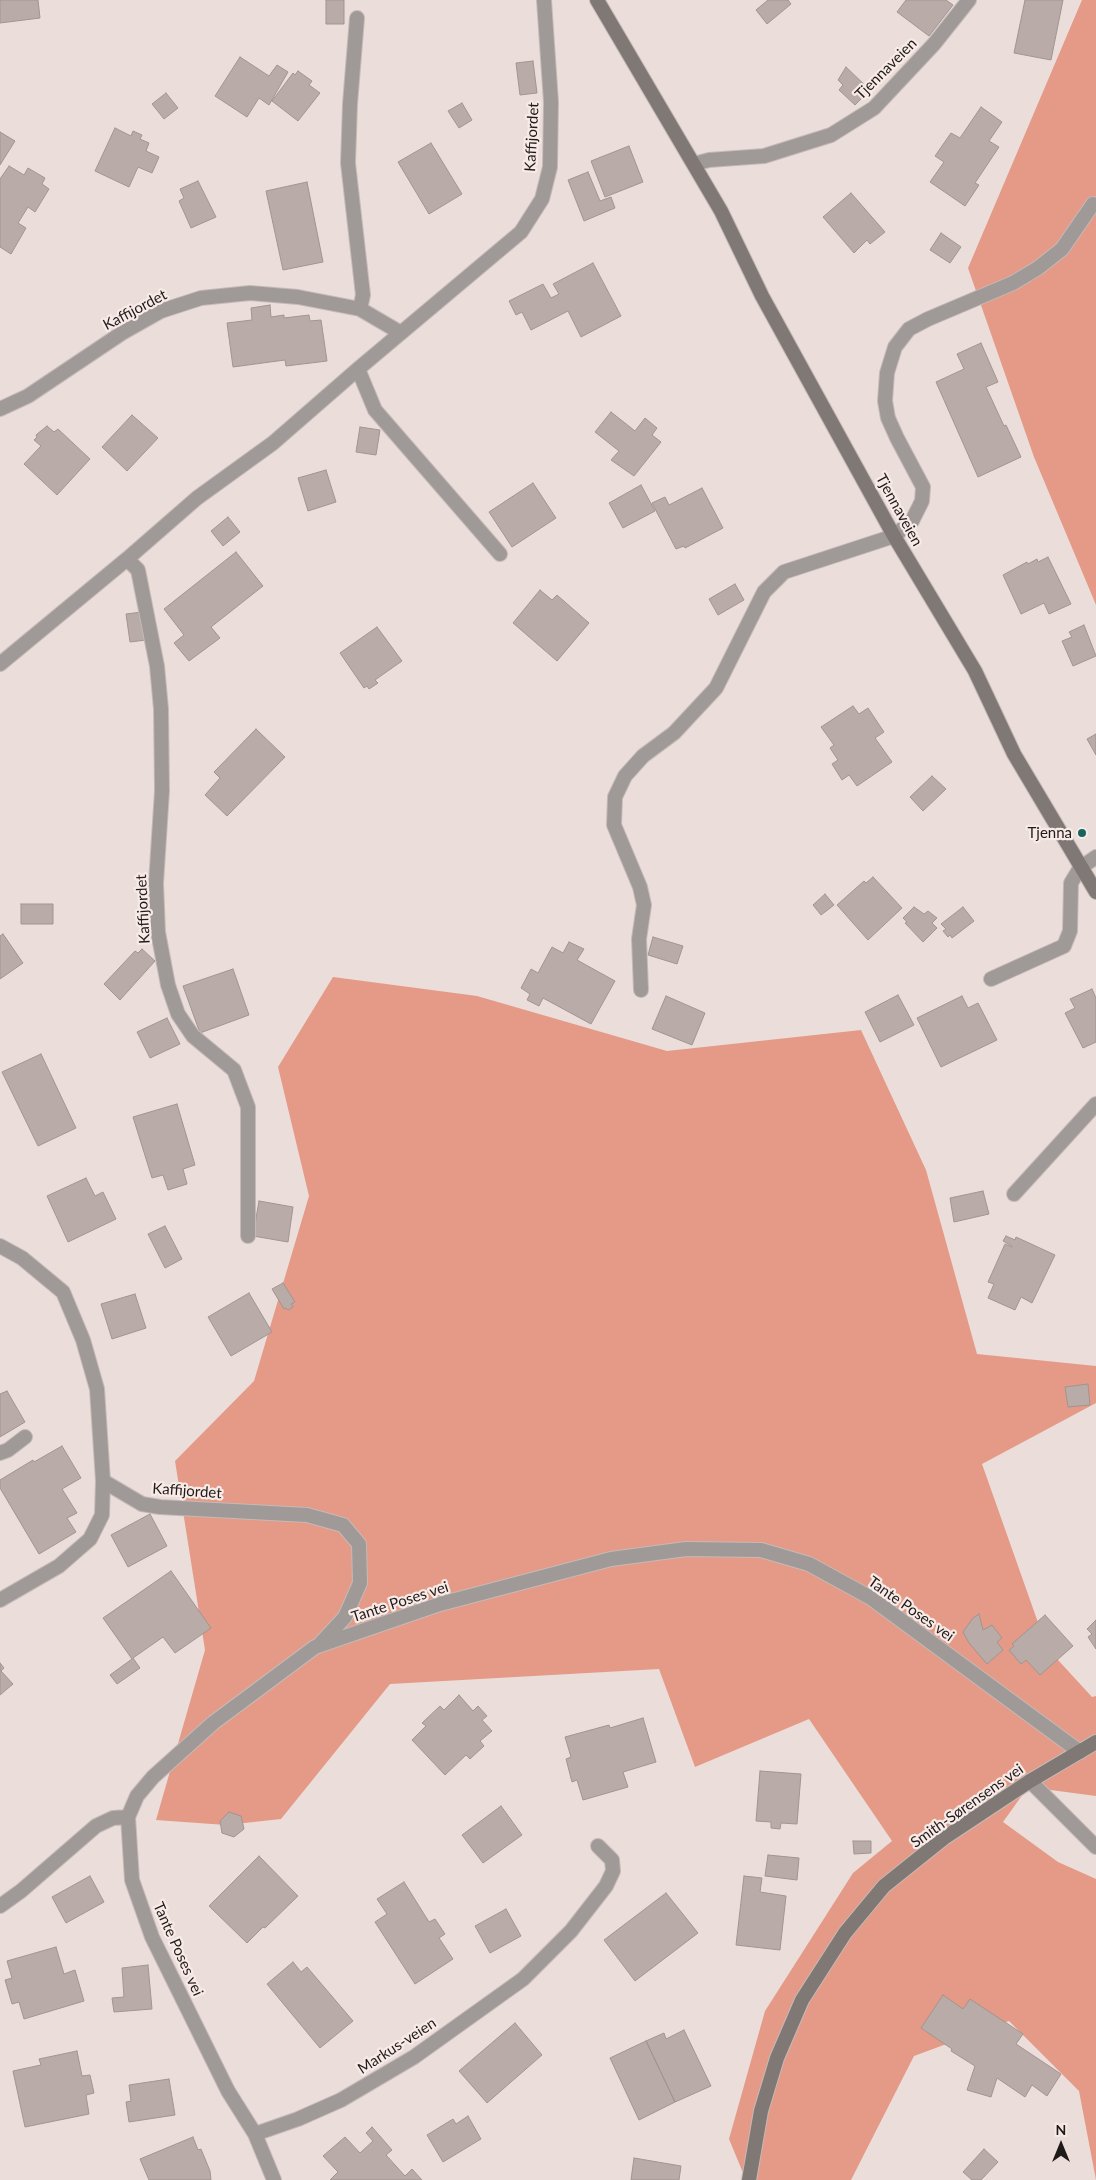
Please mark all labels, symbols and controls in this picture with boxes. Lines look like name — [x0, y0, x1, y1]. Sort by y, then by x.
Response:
street label: Tjennaveien — [851, 34, 921, 104]
street label: Kaffijordet — [521, 102, 543, 172]
street label: Kaffijordet — [100, 286, 170, 334]
street label: Tjennaveien — [872, 471, 926, 549]
place label: Tjenna — [1027, 824, 1072, 842]
marker: Tjenna — [1076, 827, 1088, 839]
street label: Kaffijordet — [132, 874, 154, 944]
street label: Kaffijordet — [152, 1480, 222, 1502]
street label: Tante Poses vei — [865, 1573, 957, 1645]
street label: Tante Poses vei — [349, 1578, 451, 1626]
street label: Smith-Sørensens vei — [907, 1760, 1027, 1852]
street label: Tante Poses vei — [149, 1899, 207, 1999]
street label: Markus-veien — [354, 2014, 440, 2078]
north arrow — [1036, 2120, 1086, 2170]
text: N — [1056, 2121, 1066, 2138]

